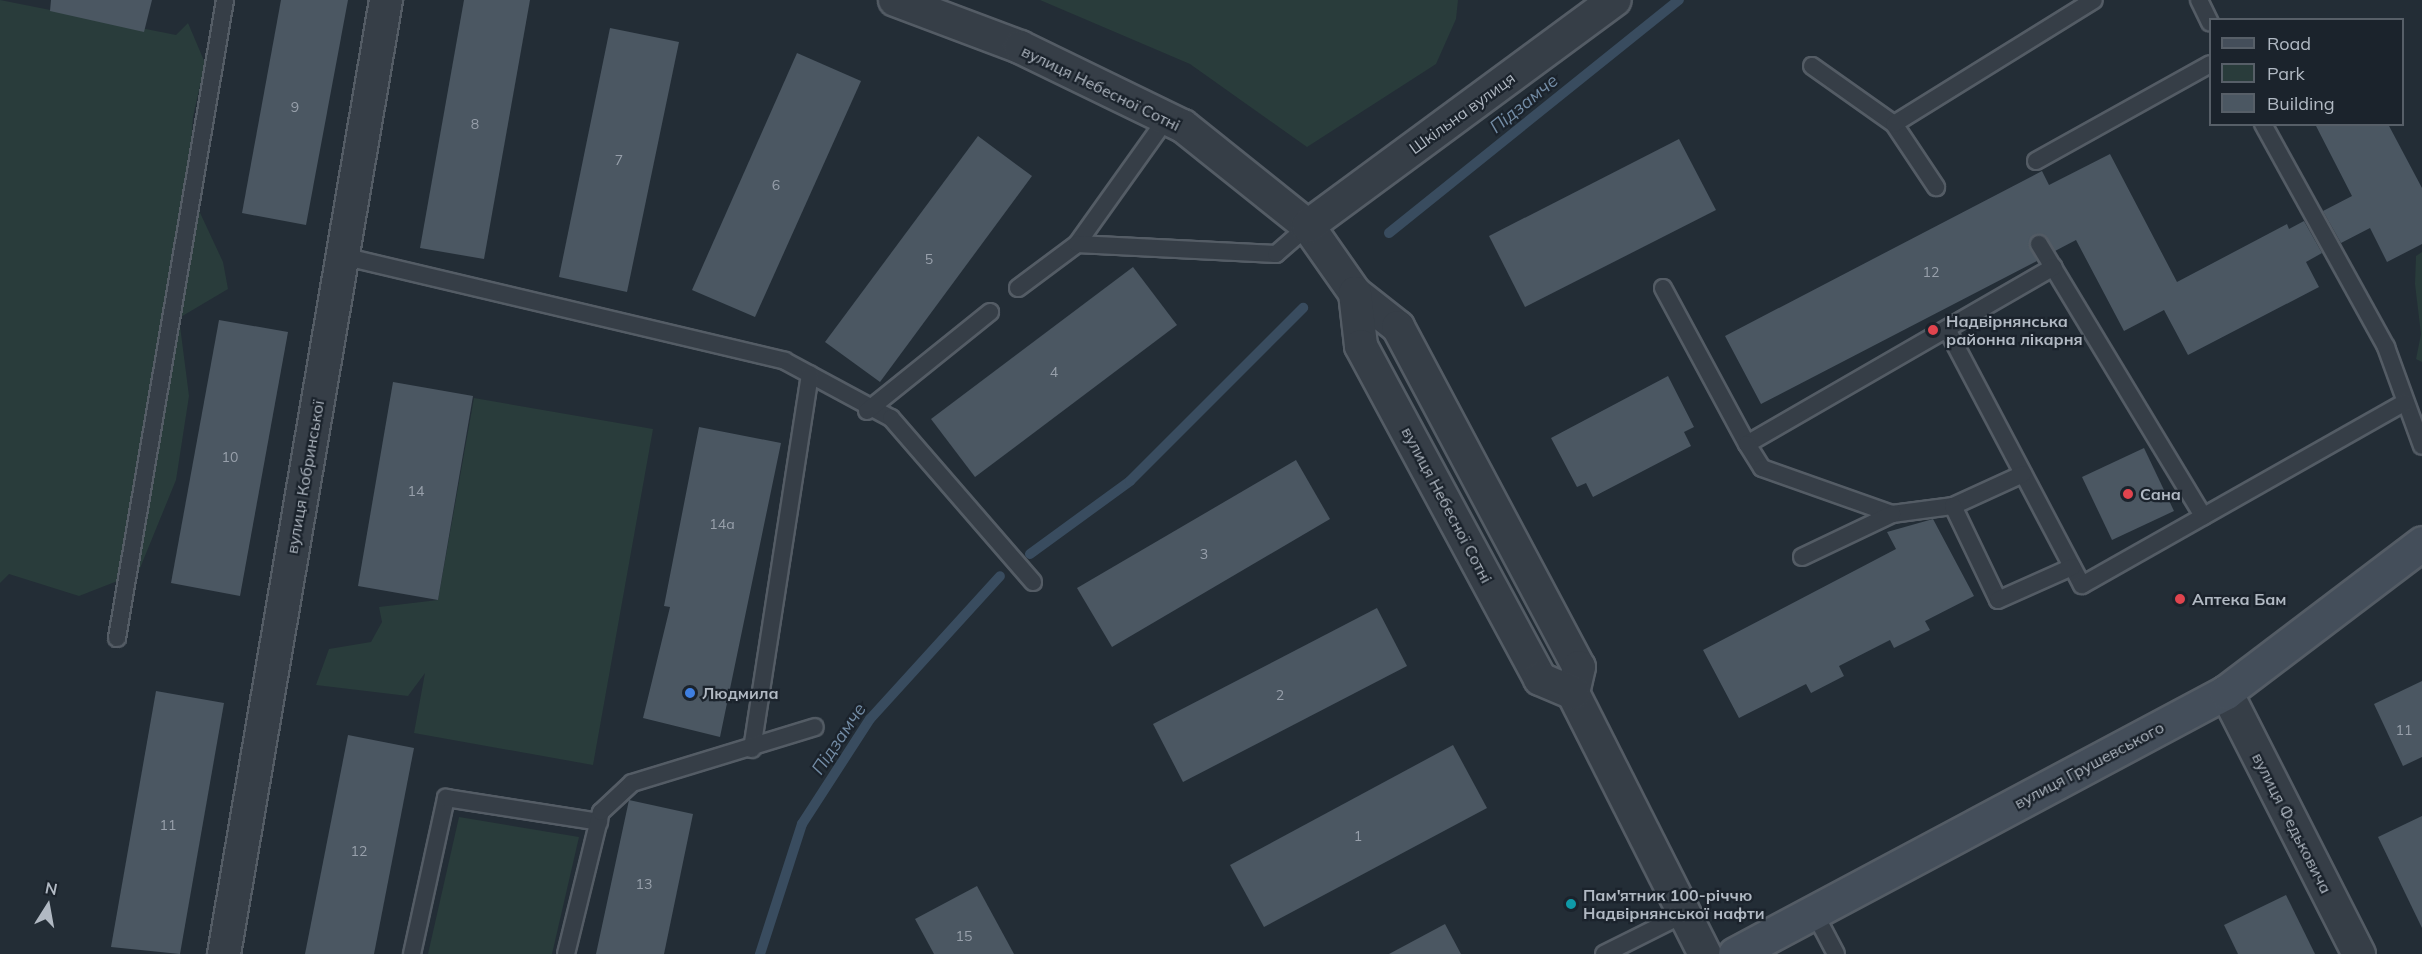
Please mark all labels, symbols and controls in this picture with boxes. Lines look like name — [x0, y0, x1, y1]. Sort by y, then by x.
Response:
legend — [2209, 18, 2404, 126]
text: Road — [2267, 32, 2311, 55]
street label: вулиця Небесної Сотні — [1019, 41, 1183, 135]
text: Park — [2267, 62, 2305, 85]
street label: Шкільна вулиця — [1405, 68, 1519, 158]
water label: Підзамче — [1486, 70, 1562, 138]
text: Building — [2267, 92, 2335, 115]
house number: 9 — [291, 99, 299, 115]
house number: 8 — [471, 116, 479, 132]
house number: 7 — [615, 152, 623, 168]
house number: 6 — [772, 177, 780, 193]
house number: 5 — [925, 251, 933, 267]
house number: 12 — [1923, 264, 1939, 280]
place label: Надвірнянська районна лікарня — [1946, 311, 2083, 349]
marker: Надвірнянська районна лікарня — [1924, 321, 1942, 339]
house number: 4 — [1050, 364, 1058, 380]
street label: вулиця Кобринської — [282, 399, 328, 555]
street label: вулиця Небесної Сотні — [1398, 424, 1496, 586]
house number: 10 — [222, 449, 238, 465]
house number: 14 — [408, 483, 424, 499]
place label: Сана — [2140, 484, 2181, 504]
marker: Сана — [2121, 487, 2135, 501]
house number: 14а — [709, 516, 735, 532]
house number: 3 — [1200, 546, 1208, 562]
place label: Аптека Бам — [2192, 589, 2286, 609]
marker: Аптека Бам — [2173, 592, 2187, 606]
place label: Людмила — [702, 683, 779, 703]
marker: Людмила — [683, 686, 697, 700]
house number: 2 — [1276, 687, 1284, 703]
water label: Підзамче — [807, 699, 871, 779]
street label: вулиця Грушевського — [2011, 717, 2167, 813]
house number: 11 — [2396, 722, 2412, 738]
street label: вулиця Федьковича — [2248, 750, 2336, 896]
house number: 11 — [160, 817, 176, 833]
house number: 1 — [1354, 828, 1362, 844]
house number: 12 — [351, 843, 367, 859]
north arrow — [18, 876, 78, 936]
house number: 13 — [636, 876, 652, 892]
text: N — [44, 877, 59, 899]
place label: Пам'ятник 100-річчю Надвірнянської нафти — [1583, 885, 1765, 923]
marker: Пам'ятник 100-річчю Надвірнянської нафти — [1564, 897, 1578, 911]
house number: 15 — [956, 928, 972, 944]

